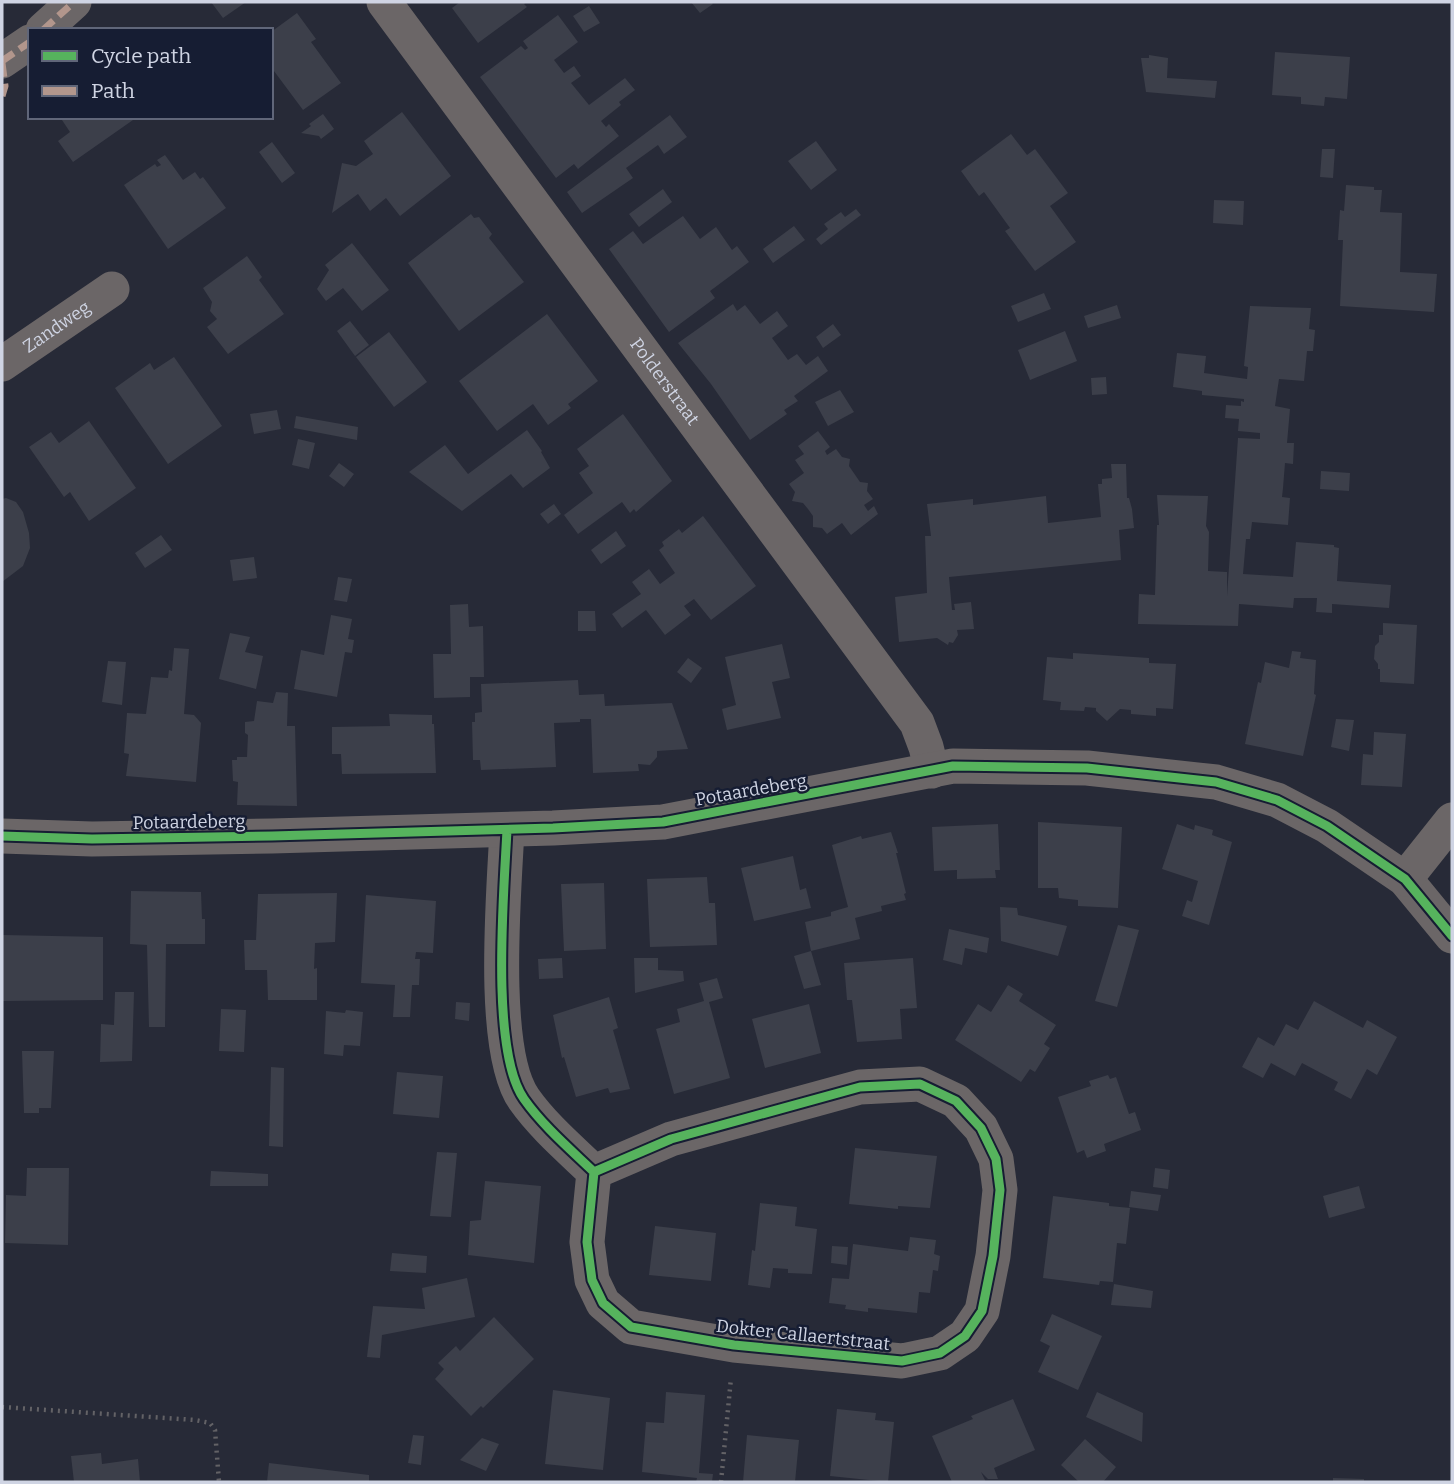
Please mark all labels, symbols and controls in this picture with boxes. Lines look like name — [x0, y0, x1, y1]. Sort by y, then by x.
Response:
legend — [28, 28, 273, 119]
text: Cycle path — [91, 43, 191, 69]
text: Path — [91, 78, 135, 104]
street label: Zandweg — [19, 296, 94, 358]
street label: Polderstraat — [625, 334, 704, 430]
street label: Potaardeberg — [694, 769, 808, 811]
street label: Potaardeberg — [132, 810, 246, 834]
street label: Dokter Callaertstraat — [715, 1315, 891, 1355]

